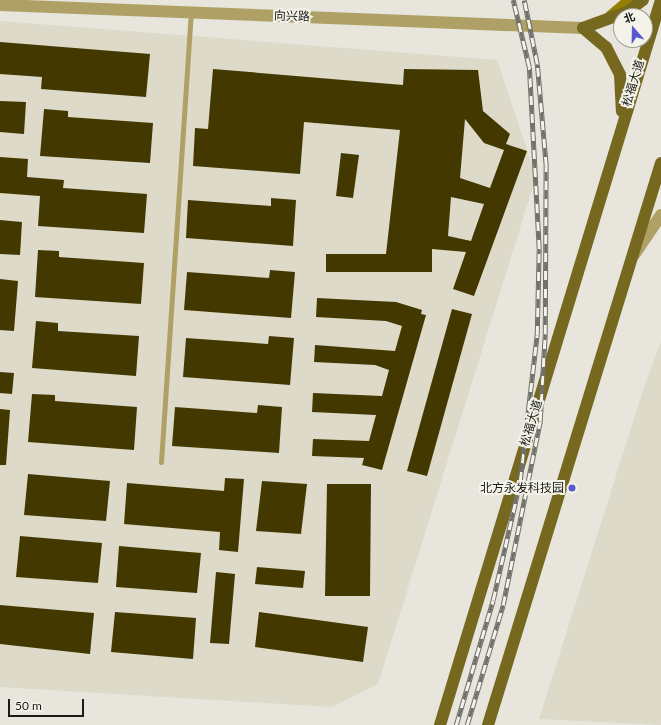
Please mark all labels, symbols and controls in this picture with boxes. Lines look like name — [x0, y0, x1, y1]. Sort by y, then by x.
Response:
street label: 向兴路 — [274, 8, 310, 24]
north arrow — [613, 8, 653, 48]
text: 北 — [622, 9, 636, 25]
street label: 松福大道 — [619, 58, 647, 108]
street label: 松福大道 — [517, 398, 545, 448]
place label: 北方永发科技园 — [480, 481, 564, 495]
marker: 北方永发科技园 — [567, 483, 577, 493]
scale bar — [10, 691, 86, 717]
text: 50 m — [15, 698, 42, 713]

